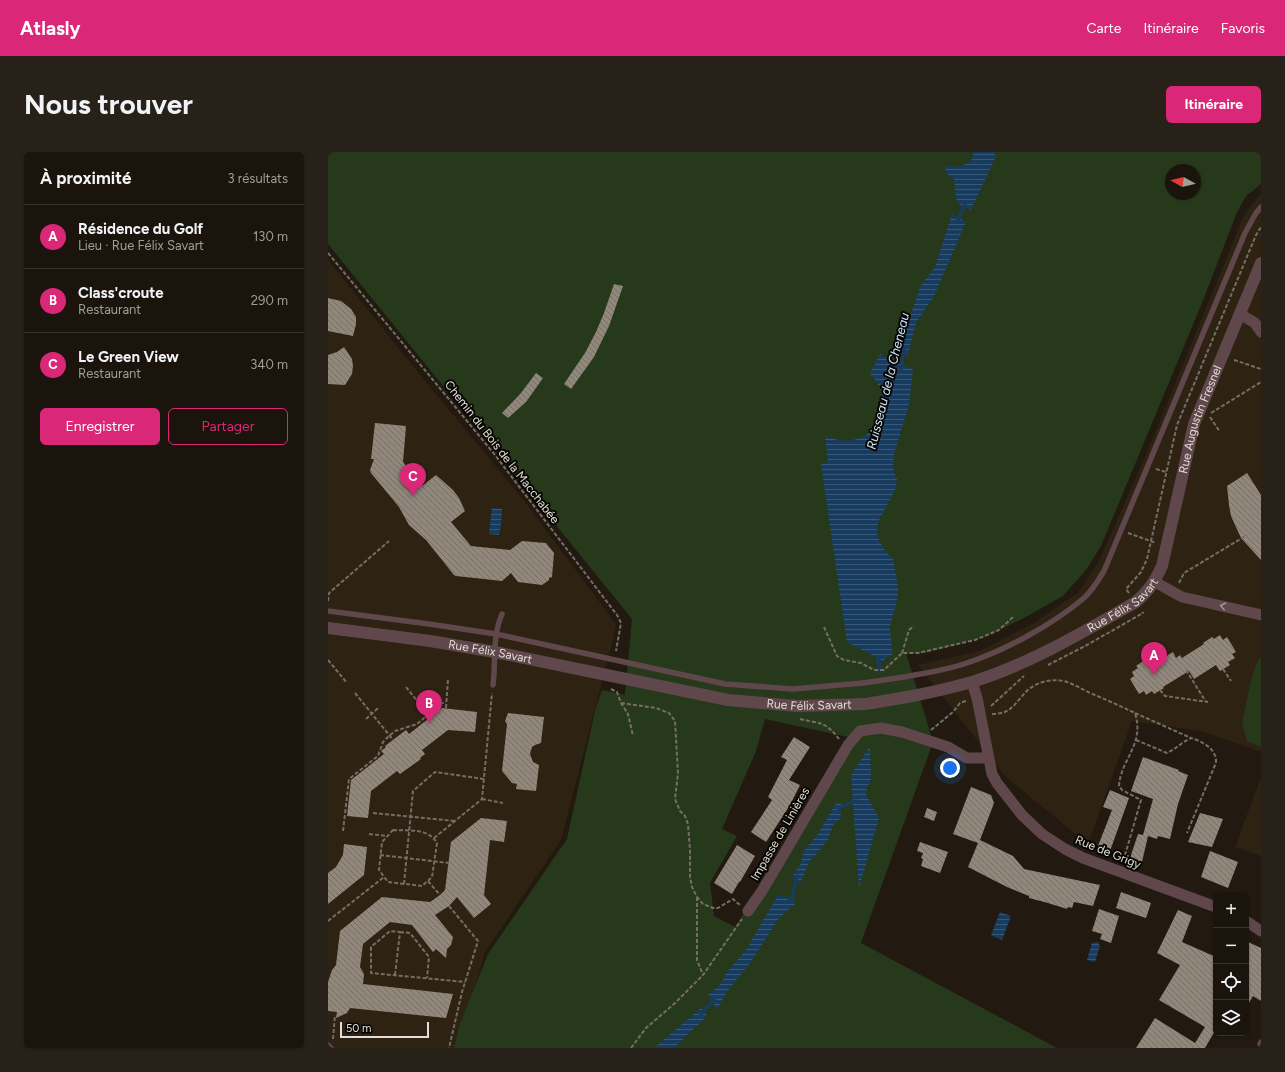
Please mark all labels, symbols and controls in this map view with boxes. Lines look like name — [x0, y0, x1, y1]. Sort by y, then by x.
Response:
text: Atlasly — [20, 17, 80, 40]
text: Carte — [1087, 20, 1121, 37]
text: Itinéraire — [1143, 20, 1199, 37]
text: Favoris — [1221, 20, 1265, 37]
button: Itinéraire — [1166, 86, 1261, 123]
text: Nous trouver — [24, 87, 193, 121]
north arrow — [1165, 164, 1201, 200]
text: À proximité — [40, 168, 131, 188]
text: 3 résultats — [228, 171, 288, 186]
text: Résidence du Golf — [78, 220, 203, 238]
text: A — [48, 229, 58, 244]
text: 130 m — [253, 229, 288, 244]
text: Lieu · Rue Félix Savart — [78, 238, 204, 253]
text: Class'croute — [78, 284, 164, 302]
text: B — [49, 293, 57, 308]
text: 290 m — [251, 293, 288, 308]
text: Restaurant — [78, 302, 141, 317]
water label: Ruisseau de la Cheneau — [864, 311, 912, 451]
text: Le Green View — [78, 348, 179, 366]
text: C — [48, 357, 58, 372]
text: 340 m — [250, 357, 288, 372]
street label: Rue Augustin Fresnel — [1176, 363, 1225, 475]
text: Restaurant — [78, 366, 141, 381]
street label: Chemin du Bois de la Macchabée — [442, 378, 562, 527]
button: Enregistrer — [40, 408, 160, 445]
button: Partager — [168, 408, 288, 445]
pin: C — [400, 463, 426, 496]
street label: Rue Félix Savart — [1085, 575, 1161, 635]
one-way arrow — [1220, 603, 1226, 611]
street label: Rue Félix Savart — [447, 637, 534, 667]
pin: A — [1141, 642, 1167, 675]
pin: B — [416, 690, 442, 723]
street label: Rue Félix Savart — [766, 696, 852, 713]
your location — [940, 758, 960, 778]
street label: Impasse de Linières — [748, 785, 813, 883]
street label: Rue de Grigy — [1073, 832, 1144, 872]
map controls — [1213, 892, 1249, 1036]
button: + — [1213, 892, 1249, 928]
button: − — [1213, 928, 1249, 964]
button: locate — [1213, 964, 1249, 1000]
button: layers — [1213, 1000, 1249, 1036]
scale bar — [340, 1020, 429, 1039]
text: 50 m — [346, 1022, 371, 1035]

